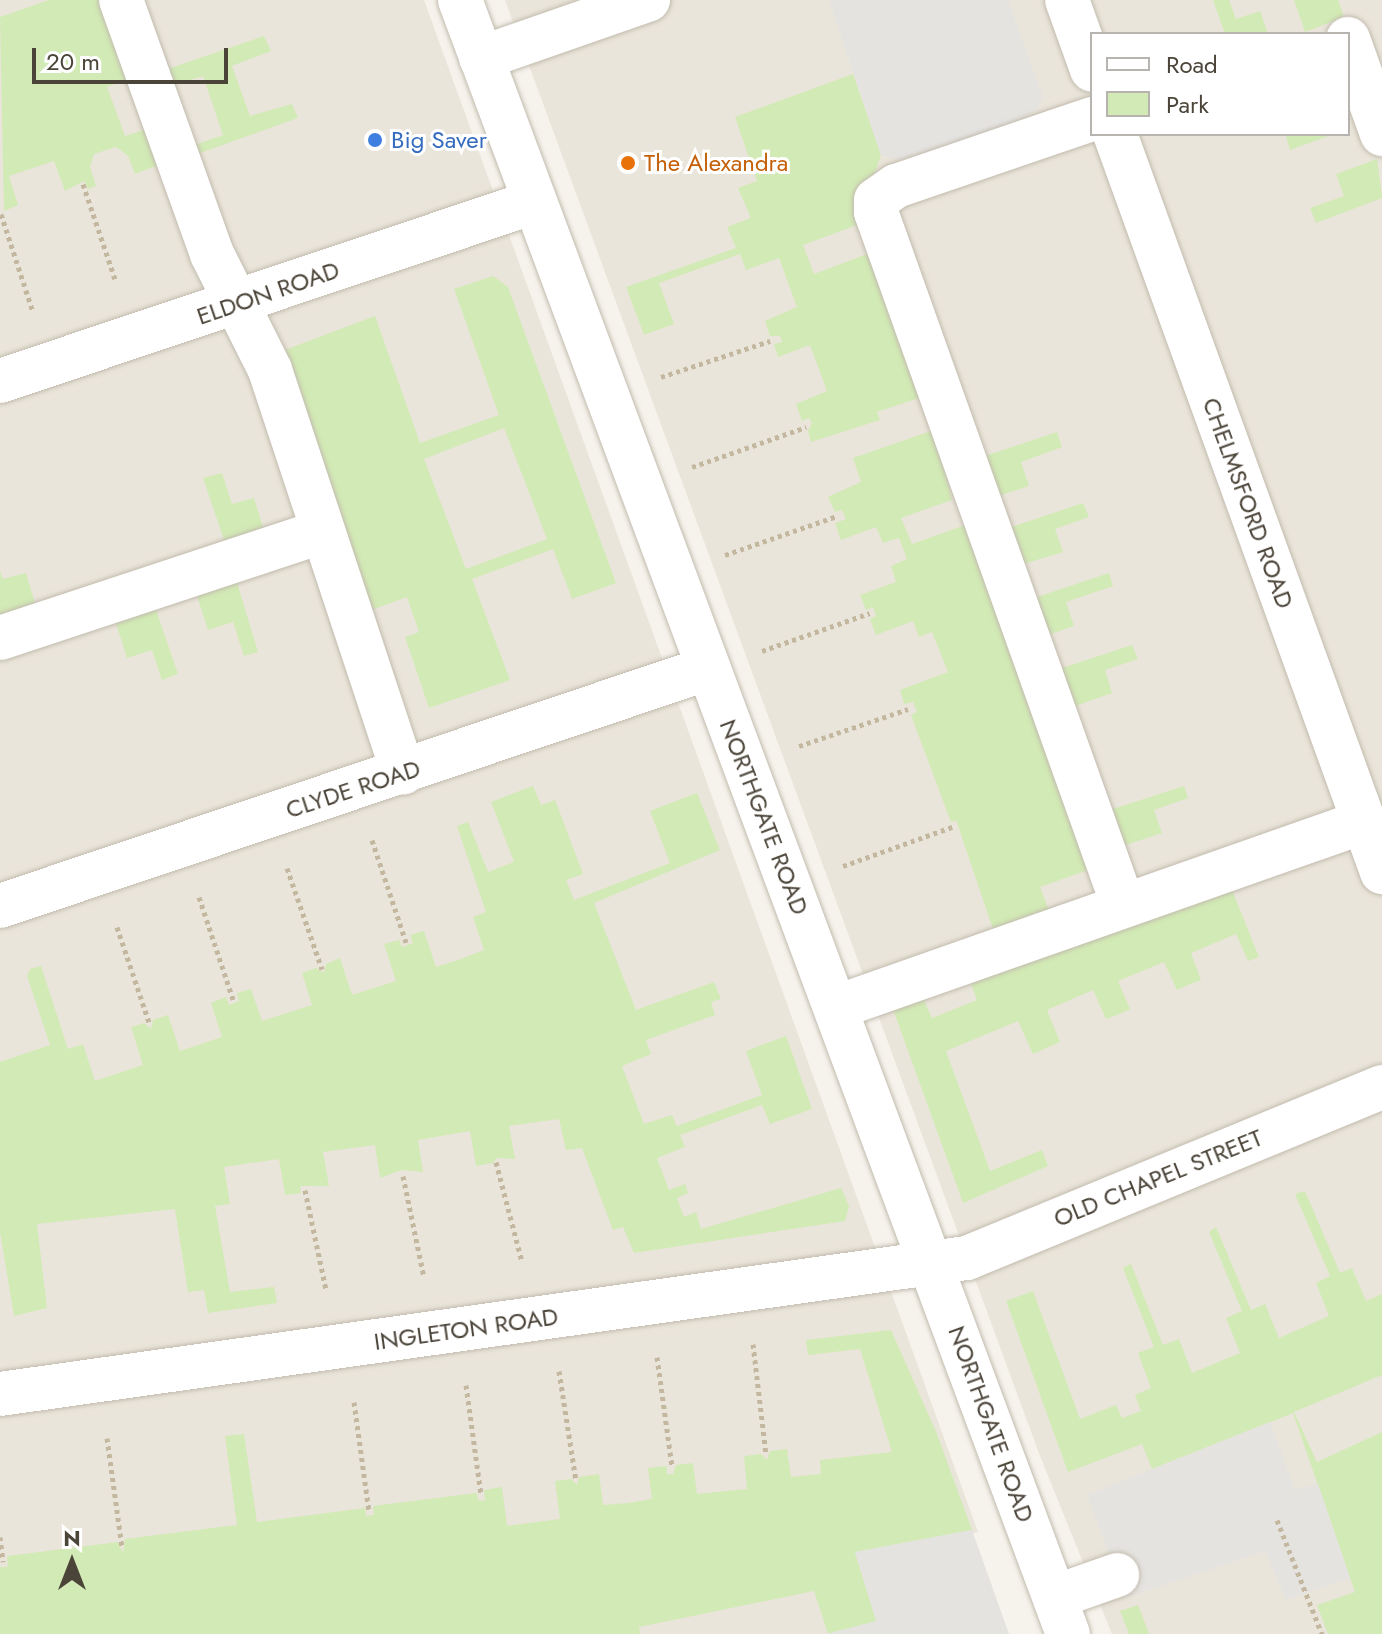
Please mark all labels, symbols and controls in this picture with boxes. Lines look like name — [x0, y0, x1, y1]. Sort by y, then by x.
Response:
scale bar — [36, 32, 232, 82]
legend — [1090, 32, 1350, 136]
text: 20 m — [46, 44, 100, 79]
text: Road — [1166, 47, 1218, 82]
text: Park — [1166, 87, 1209, 122]
place label: Big Saver — [391, 126, 487, 154]
marker: Big Saver — [366, 131, 384, 149]
place label: The Alexandra — [644, 149, 788, 177]
marker: The Alexandra — [619, 154, 637, 172]
street label: ELDON ROAD — [193, 255, 343, 331]
street label: CHELMSFORD ROAD — [1197, 394, 1299, 612]
street label: NORTHGATE ROAD — [714, 715, 814, 919]
street label: CLYDE ROAD — [282, 754, 424, 824]
street label: OLD CHAPEL STREET — [1050, 1123, 1266, 1233]
street label: INGLETON ROAD — [372, 1302, 560, 1356]
street label: NORTHGATE ROAD — [942, 1322, 1040, 1526]
north arrow — [32, 1522, 112, 1602]
text: N — [63, 1522, 81, 1554]

